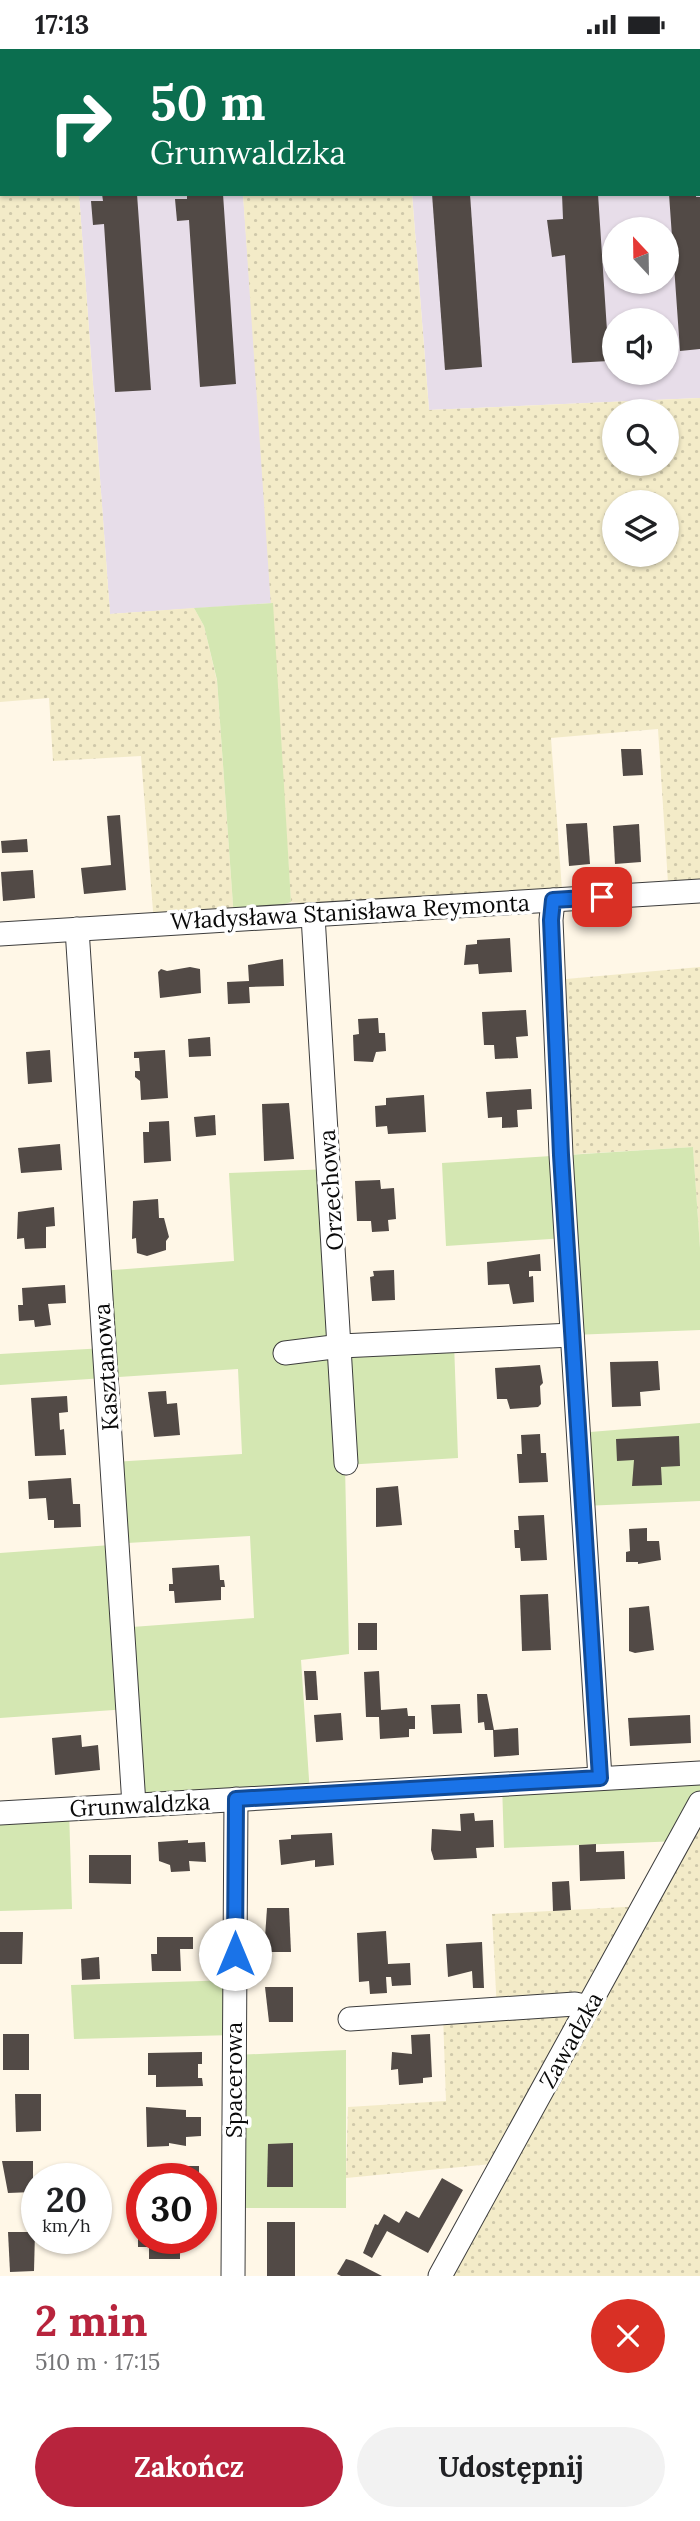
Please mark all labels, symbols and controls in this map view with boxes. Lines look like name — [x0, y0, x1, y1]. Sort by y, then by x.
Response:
text: 17:13 — [35, 8, 89, 41]
text: 50 m — [150, 71, 266, 133]
icon: right — [35, 77, 126, 168]
text: Grunwaldzka — [150, 132, 346, 173]
north arrow — [602, 217, 679, 294]
map controls — [602, 217, 679, 567]
button: sound — [602, 308, 679, 385]
button: search — [602, 399, 679, 476]
button: layers — [602, 490, 679, 567]
pin — [572, 867, 632, 927]
icon: arrive — [583, 878, 621, 916]
street label: Władysława Stanisława Reymonta — [170, 888, 531, 935]
street label: Orzechowa — [312, 1128, 349, 1252]
street label: Kasztanowa — [87, 1302, 124, 1432]
street label: Grunwaldzka — [69, 1786, 211, 1823]
position arrow — [198, 1917, 272, 1991]
street label: Zawadzka — [532, 1987, 609, 2093]
street label: Spacerowa — [219, 2022, 248, 2138]
speed limit sign: 30 — [126, 2163, 217, 2254]
text: 20 — [46, 2177, 87, 2222]
text: km/h — [42, 2214, 91, 2237]
text: 2 min — [35, 2294, 148, 2348]
button: close — [591, 2299, 665, 2373]
text: 510 m · 17:15 — [35, 2347, 160, 2376]
button: Zakończ — [35, 2427, 343, 2507]
button: Udostępnij — [357, 2427, 665, 2507]

